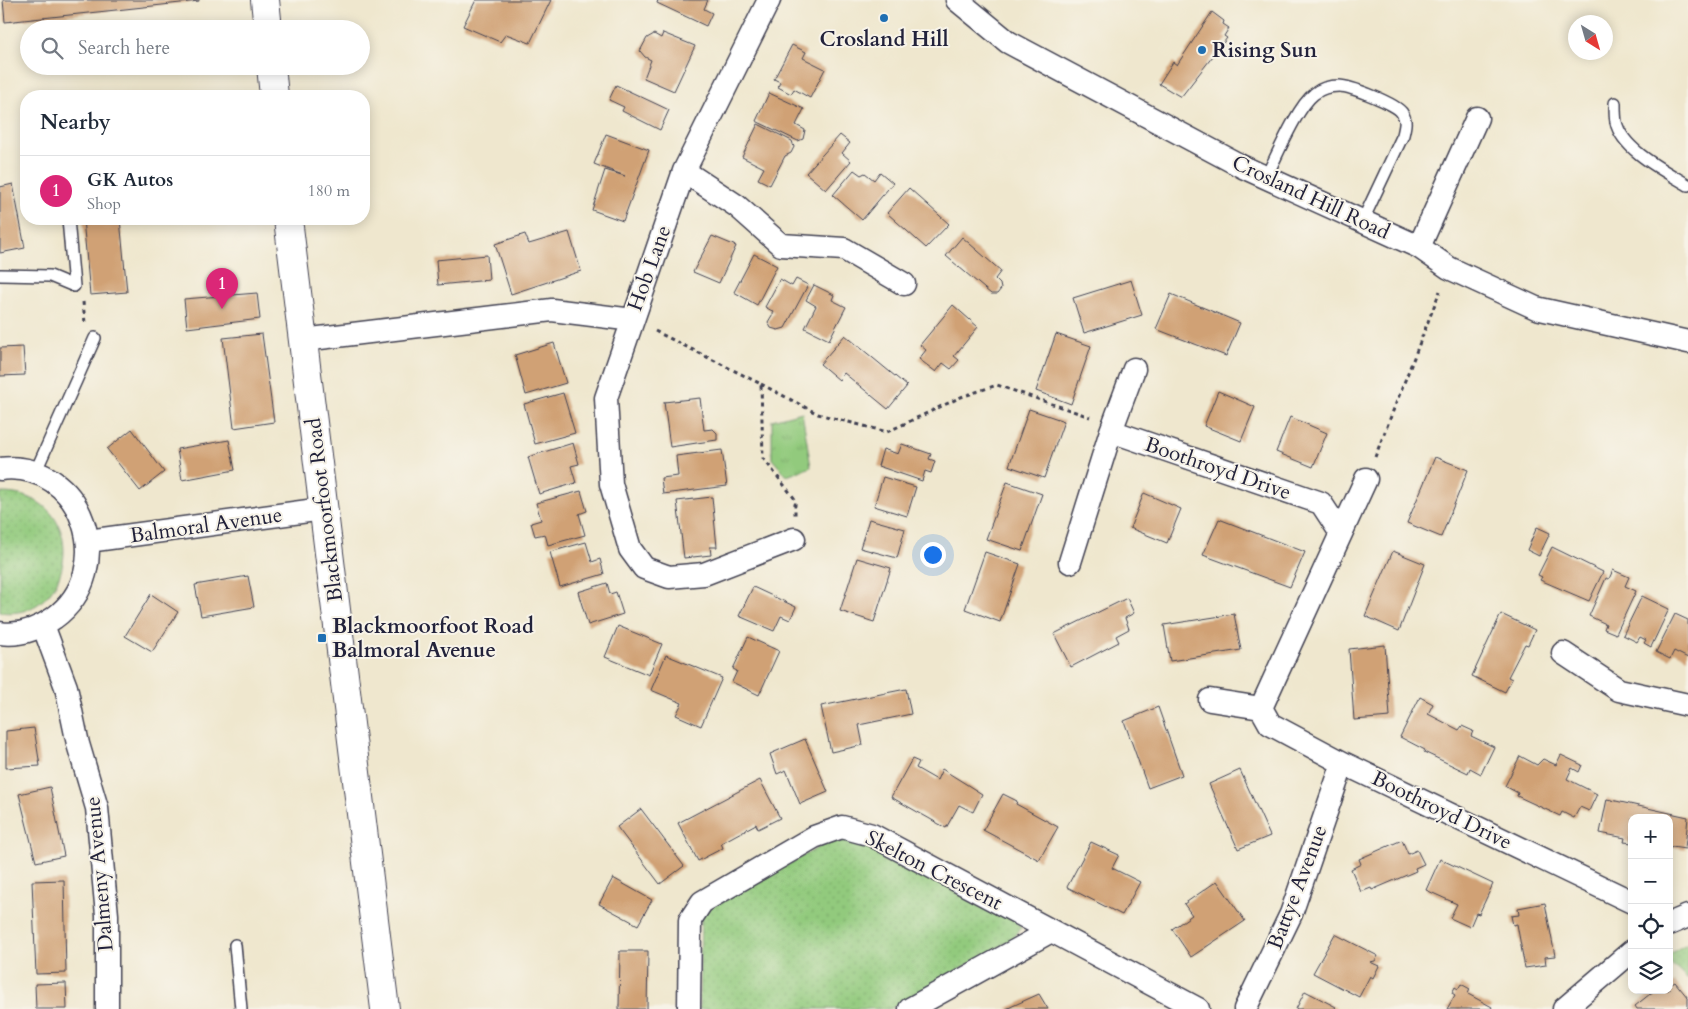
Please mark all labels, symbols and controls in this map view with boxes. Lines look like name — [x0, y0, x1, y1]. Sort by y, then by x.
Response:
marker: Crosland Hill — [878, 12, 890, 24]
north arrow — [1568, 15, 1613, 60]
search box — [20, 20, 370, 75]
place label: Crosland Hill — [819, 25, 949, 54]
icon: search — [38, 34, 66, 62]
text: Search here — [78, 35, 170, 61]
place label: Rising Sun — [1212, 36, 1318, 65]
marker: Rising Sun — [1196, 44, 1208, 56]
text: Nearby — [40, 108, 111, 137]
street label: Crosland Hill Road — [1227, 148, 1394, 247]
text: GK Autos — [87, 167, 173, 193]
text: 1 — [52, 180, 60, 202]
text: 180 m — [308, 180, 350, 202]
text: Shop — [87, 193, 121, 215]
street label: Hob Lane — [621, 221, 678, 315]
pin: 1 — [206, 268, 238, 309]
street label: Blackmoorfoot Road — [299, 416, 350, 604]
street label: Boothroyd Drive — [1141, 430, 1295, 507]
street label: Balmoral Avenue — [128, 500, 284, 551]
your location — [920, 542, 946, 568]
place label: Blackmoorfoot Road Balmoral Avenue — [332, 612, 534, 665]
marker: Blackmoorfoot Road Balmoral Avenue — [316, 632, 328, 644]
street label: Boothroyd Drive — [1367, 764, 1517, 857]
street label: Dalmeny Avenue — [78, 795, 121, 953]
map controls — [1628, 814, 1673, 994]
button: + — [1628, 814, 1673, 859]
street label: Battye Avenue — [1260, 821, 1334, 954]
street label: Skelton Crescent — [860, 823, 1008, 918]
button: − — [1628, 859, 1673, 904]
button: locate — [1628, 904, 1673, 949]
button: layers — [1628, 949, 1673, 994]

